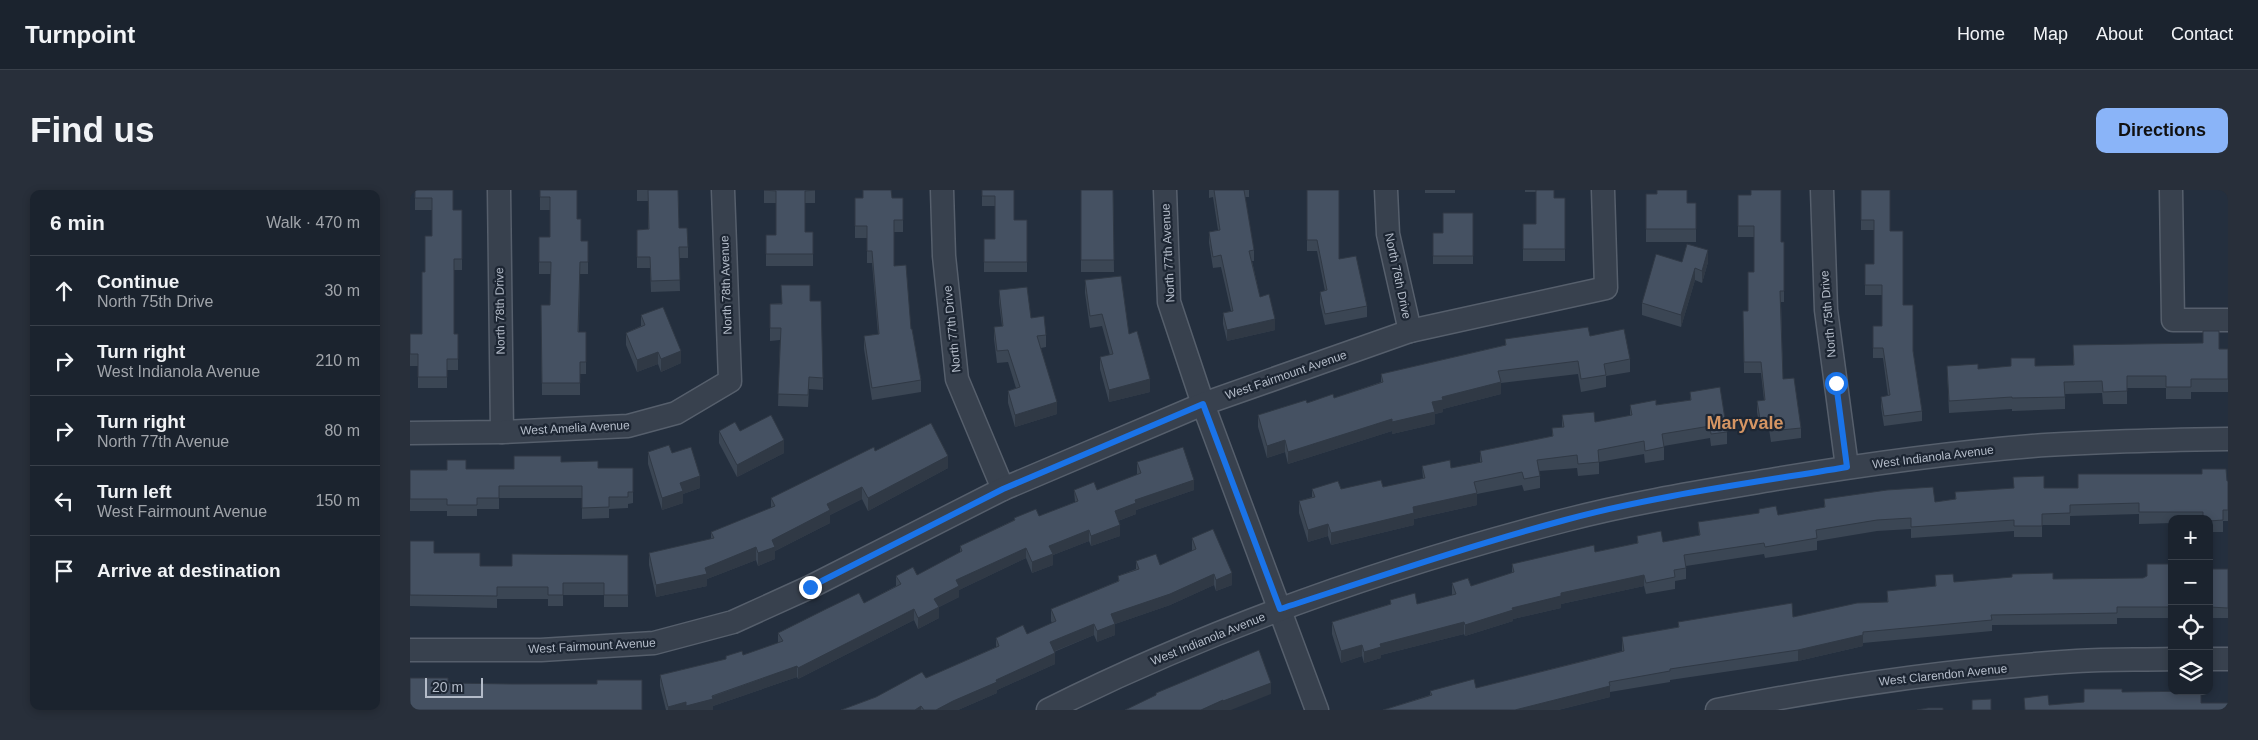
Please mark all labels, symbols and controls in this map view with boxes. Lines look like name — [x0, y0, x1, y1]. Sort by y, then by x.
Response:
text: Turnpoint — [25, 21, 135, 48]
text: Home — [1957, 24, 2005, 44]
text: Map — [2033, 24, 2068, 44]
text: About — [2096, 24, 2143, 44]
text: Contact — [2171, 24, 2233, 44]
button: Directions — [2096, 108, 2228, 153]
text: Find us — [30, 110, 154, 149]
street label: North 77th Avenue — [1158, 203, 1178, 303]
text: 6 min — [50, 211, 105, 234]
text: Walk · 470 m — [266, 214, 360, 231]
street label: North 76th Drive — [1382, 232, 1414, 321]
street label: North 78th Avenue — [717, 235, 735, 335]
street label: North 78th Drive — [492, 267, 508, 355]
street label: North 75th Drive — [1817, 270, 1839, 358]
text: Continue — [97, 271, 179, 292]
icon: ahead — [50, 277, 78, 305]
text: 30 m — [324, 282, 360, 299]
street label: North 77th Drive — [940, 285, 964, 373]
text: North 75th Drive — [97, 293, 214, 310]
text: Turn right — [97, 341, 185, 362]
icon: right — [50, 347, 78, 375]
street label: West Fairmount Avenue — [1223, 348, 1349, 402]
text: 210 m — [316, 352, 360, 369]
text: West Indianola Avenue — [97, 363, 260, 380]
route start — [1825, 372, 1848, 395]
text: Turn right — [97, 411, 185, 432]
district label: Maryvale — [1706, 413, 1784, 433]
icon: right — [50, 417, 78, 445]
street label: West Amelia Avenue — [520, 418, 630, 438]
text: 80 m — [324, 422, 360, 439]
text: North 77th Avenue — [97, 433, 229, 450]
street label: West Indianola Avenue — [1871, 443, 1995, 471]
text: Turn left — [97, 481, 172, 502]
icon: left — [50, 487, 78, 515]
text: 150 m — [316, 492, 360, 509]
text: West Fairmount Avenue — [97, 503, 267, 520]
map controls — [2168, 515, 2213, 695]
button: + — [2168, 515, 2213, 560]
icon: arrive — [50, 557, 78, 585]
text: Arrive at destination — [97, 560, 281, 581]
button: − — [2168, 560, 2213, 605]
route end — [799, 576, 822, 599]
button: locate — [2168, 605, 2213, 650]
street label: West Indianola Avenue — [1149, 609, 1268, 668]
street label: West Fairmount Avenue — [528, 636, 656, 656]
button: layers — [2168, 650, 2213, 695]
street label: West Clarendon Avenue — [1878, 661, 2008, 689]
scale bar — [425, 675, 482, 698]
text: 20 m — [432, 679, 463, 695]

